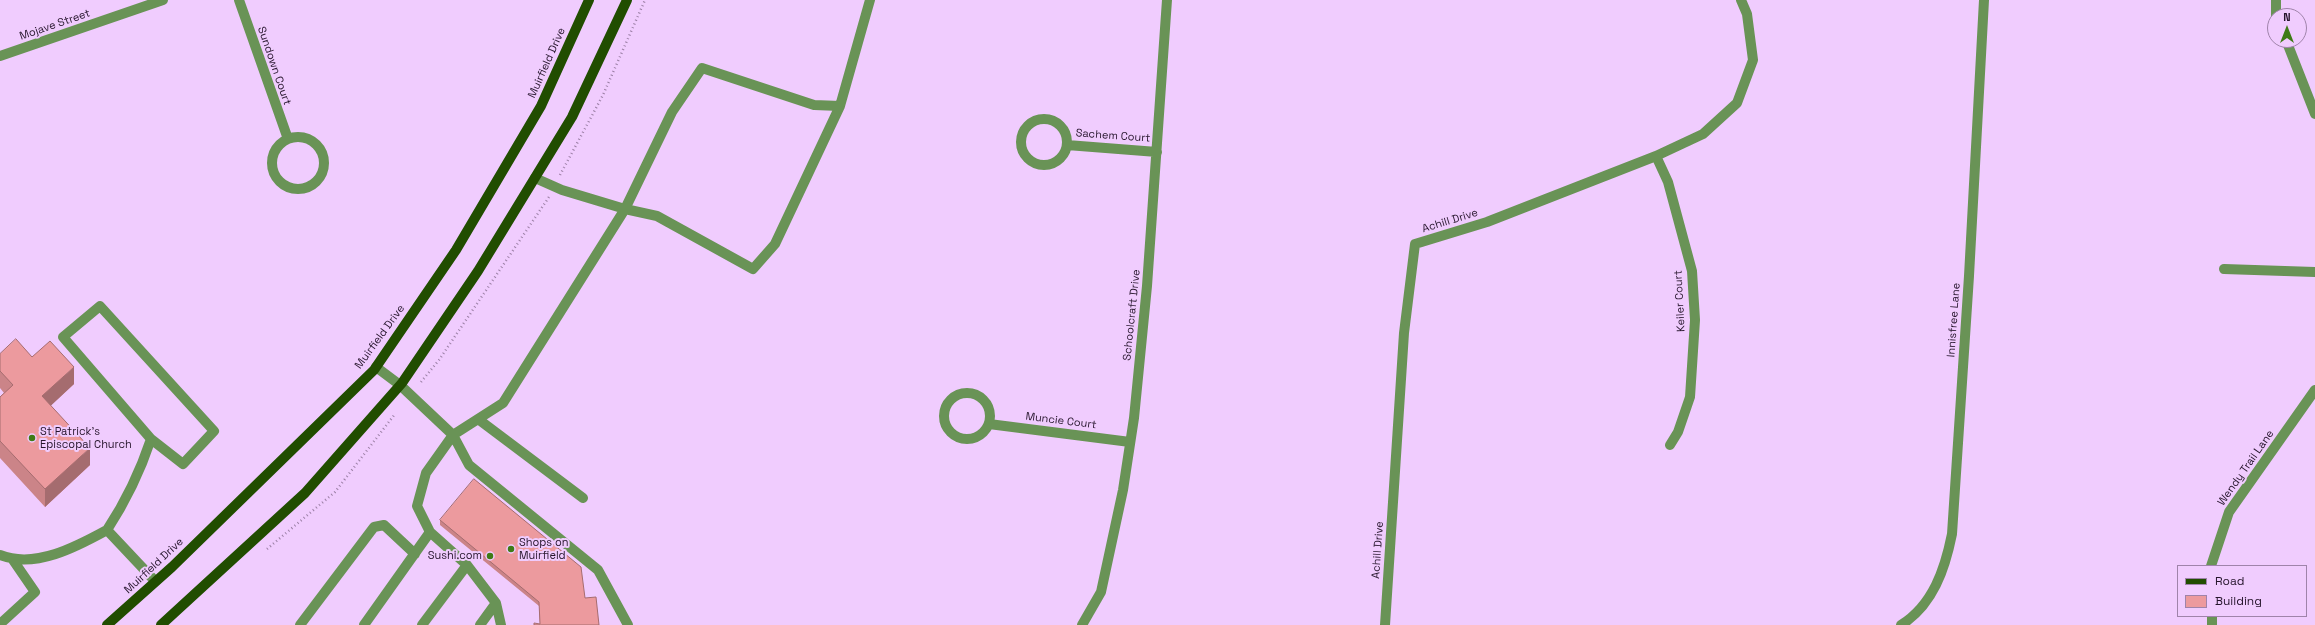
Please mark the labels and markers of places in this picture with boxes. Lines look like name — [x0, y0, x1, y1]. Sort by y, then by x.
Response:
place label: St Patrick's Episcopal Church — [40, 425, 132, 451]
marker: St Patrick's Episcopal Church — [27, 433, 37, 443]
place label: Shops on Muirfield — [519, 536, 569, 562]
marker: Shops on Muirfield — [506, 544, 516, 554]
place label: Sushi.com — [428, 549, 482, 563]
marker: Sushi.com — [485, 551, 495, 561]

